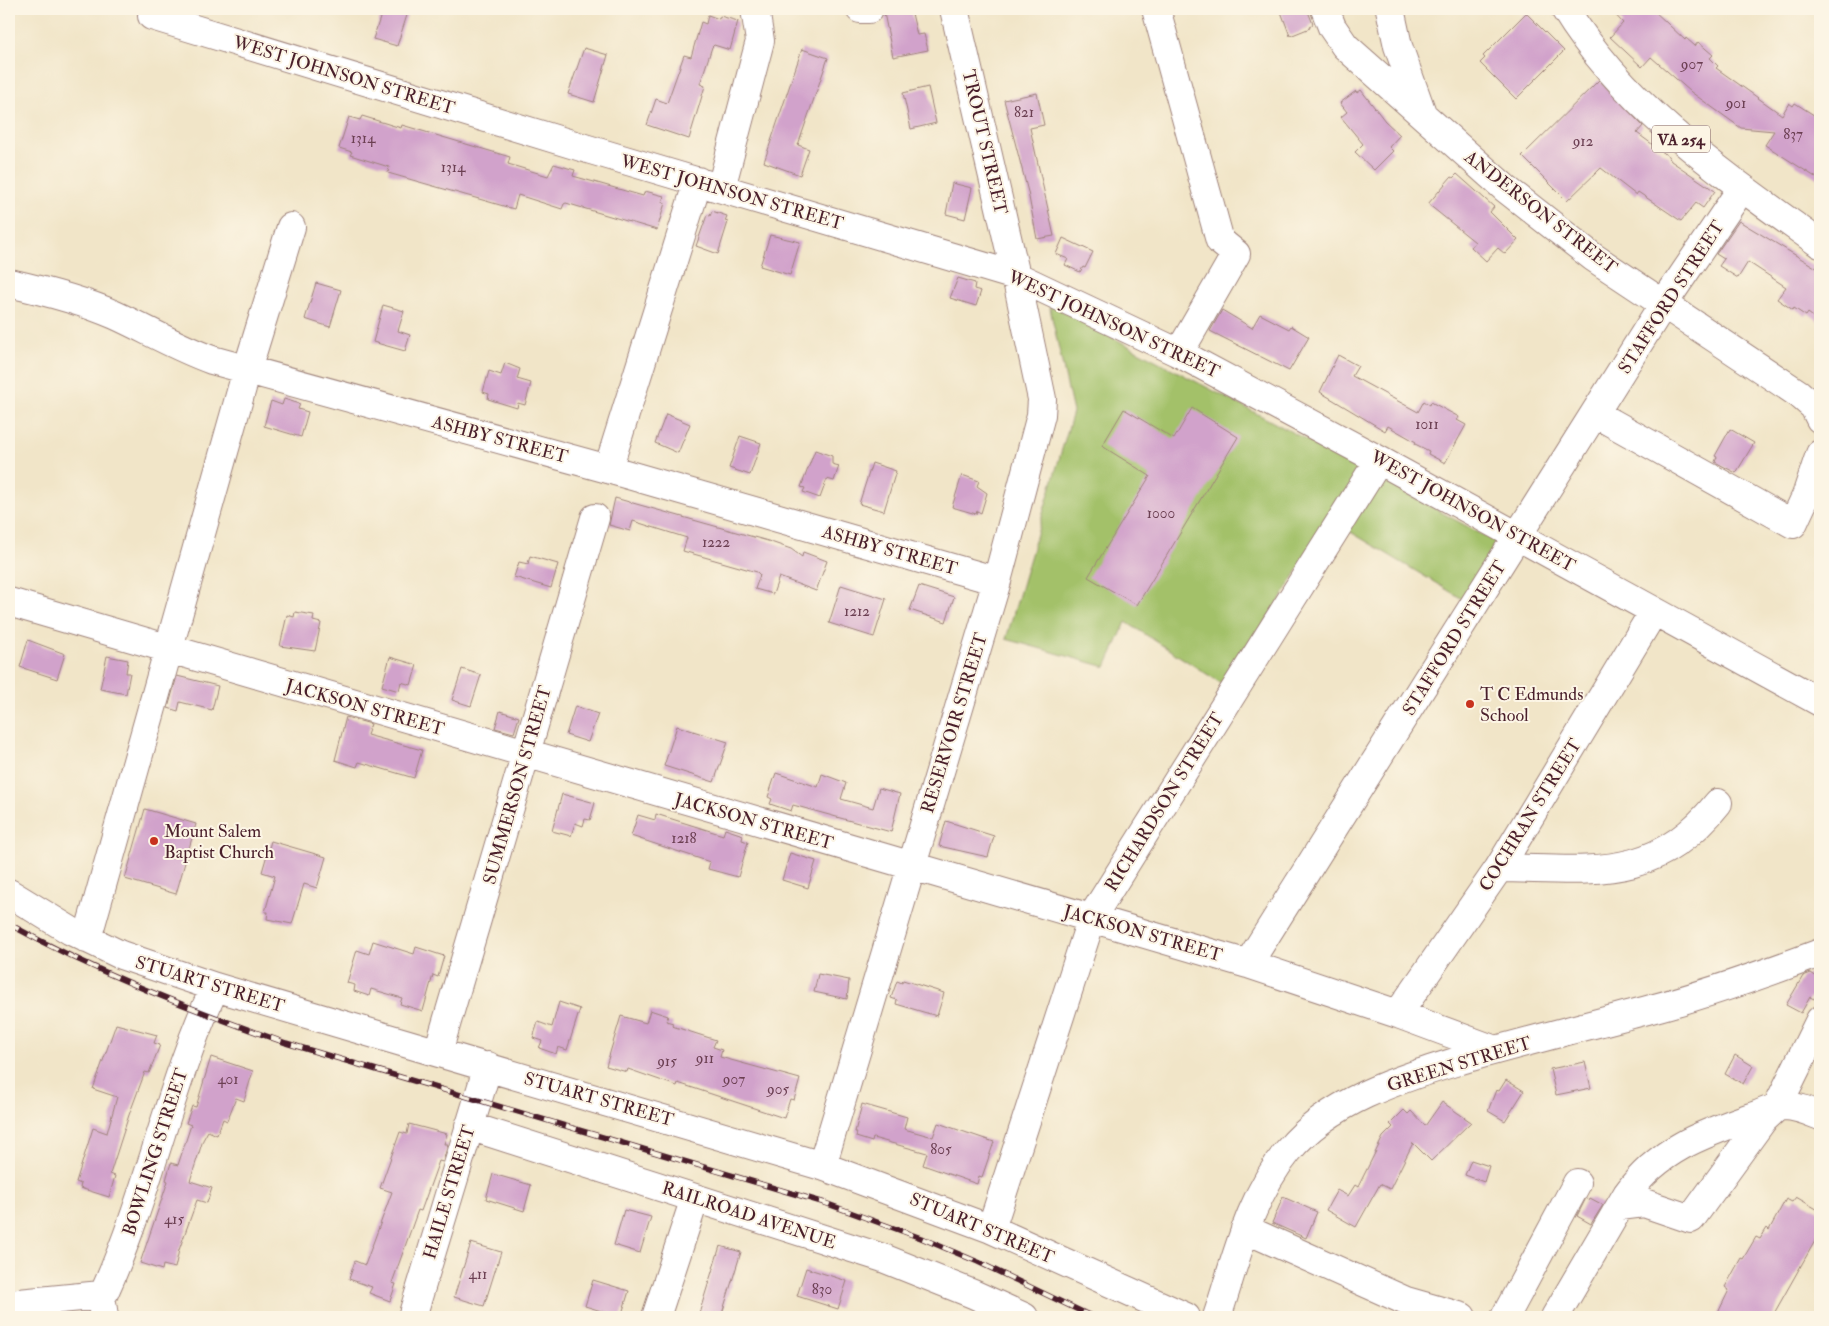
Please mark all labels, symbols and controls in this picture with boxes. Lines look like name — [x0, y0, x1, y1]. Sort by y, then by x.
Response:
street label: WEST JOHNSON STREET — [229, 30, 458, 120]
house number: 907 — [1680, 55, 1703, 74]
street label: TROUT STREET — [957, 67, 1013, 218]
house number: 901 — [1725, 94, 1746, 113]
house number: 821 — [1014, 103, 1034, 122]
house number: 837 — [1783, 125, 1803, 144]
road number: VA 254 — [1652, 126, 1710, 152]
house number: 1314 — [351, 129, 376, 148]
house number: 912 — [1572, 132, 1594, 151]
street label: ANDERSON STREET — [1459, 145, 1622, 280]
street label: WEST JOHNSON STREET — [617, 149, 847, 236]
house number: 1314 — [441, 158, 466, 177]
street label: STAFFORD STREET — [1613, 216, 1730, 378]
street label: WEST JOHNSON STREET — [1003, 265, 1224, 384]
street label: ASHBY STREET — [429, 410, 571, 469]
house number: 1011 — [1415, 415, 1439, 434]
street label: WEST JOHNSON STREET — [1365, 445, 1580, 578]
house number: 1000 — [1147, 504, 1175, 523]
street label: ASHBY STREET — [819, 520, 961, 581]
house number: 1222 — [702, 533, 730, 552]
street label: STAFFORD STREET — [1397, 556, 1512, 720]
house number: 1212 — [844, 602, 870, 621]
street label: RESERVOIR STREET — [916, 630, 993, 816]
street label: JACKSON STREET — [282, 674, 447, 741]
street label: SUMMERSON STREET — [478, 683, 557, 887]
place label: T C Edmunds School — [1480, 683, 1583, 727]
marker: T C Edmunds School — [1464, 698, 1476, 710]
street label: RICHARDSON STREET — [1100, 708, 1229, 896]
street label: COCHRAN STREET — [1474, 734, 1587, 896]
street label: JACKSON STREET — [671, 788, 836, 855]
place label: Mount Salem Baptist Church — [164, 820, 274, 864]
house number: 1218 — [671, 829, 697, 848]
marker: Mount Salem Baptist Church — [148, 835, 160, 847]
street label: JACKSON STREET — [1060, 900, 1225, 967]
street label: STUART STREET — [133, 951, 288, 1018]
street label: GREEN STREET — [1384, 1031, 1535, 1097]
house number: 911 — [695, 1049, 714, 1068]
house number: 915 — [656, 1052, 677, 1071]
street label: BOWLING STREET — [118, 1065, 194, 1239]
street label: STUART STREET — [521, 1067, 677, 1132]
house number: 401 — [217, 1070, 239, 1089]
house number: 907 — [722, 1070, 745, 1089]
house number: 905 — [766, 1080, 789, 1099]
street label: HAILE STREET — [418, 1122, 481, 1262]
house number: 805 — [930, 1140, 952, 1159]
street label: RAILROAD AVENUE — [659, 1176, 839, 1254]
street label: STUART STREET — [906, 1188, 1058, 1269]
house number: 415 — [164, 1210, 184, 1229]
house number: 411 — [469, 1265, 487, 1284]
house number: 830 — [812, 1280, 832, 1299]

